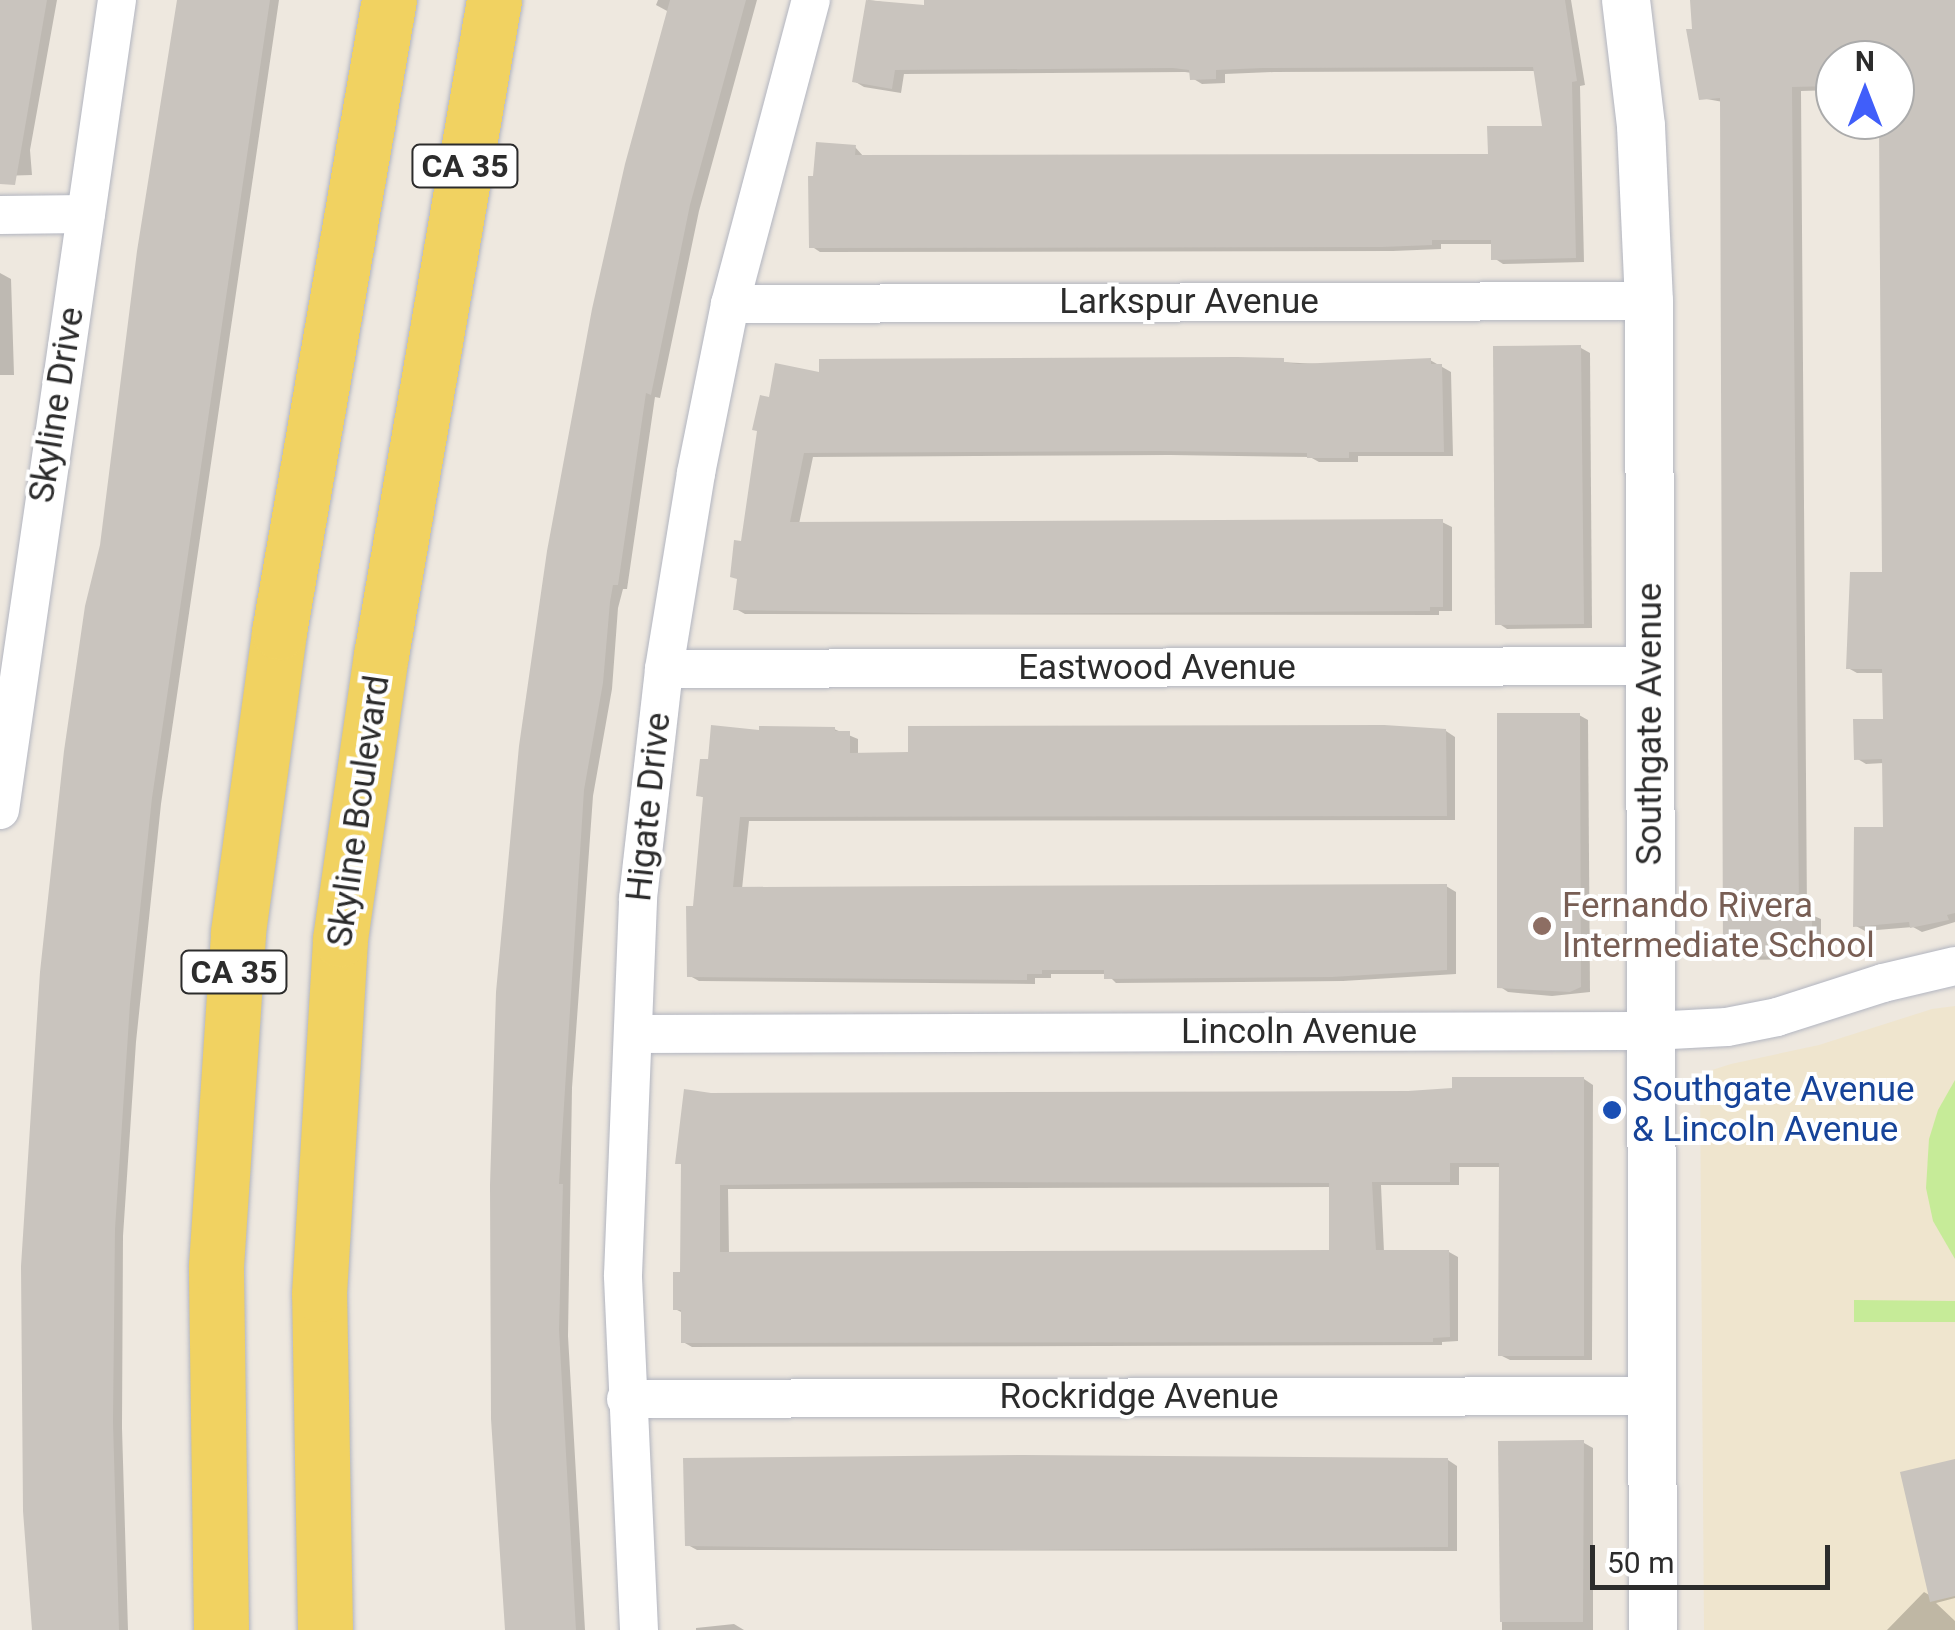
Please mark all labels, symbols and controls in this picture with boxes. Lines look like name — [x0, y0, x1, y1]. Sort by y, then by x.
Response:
north arrow — [1815, 40, 1915, 140]
text: N — [1855, 45, 1875, 78]
road number: CA 35 — [410, 139, 520, 193]
street label: Larkspur Avenue — [1059, 281, 1319, 323]
street label: Skyline Drive — [21, 304, 93, 506]
street label: Southgate Avenue — [1629, 583, 1671, 865]
street label: Eastwood Avenue — [1018, 647, 1296, 689]
street label: Skyline Boulevard — [319, 673, 399, 949]
street label: Higate Drive — [618, 711, 680, 903]
place label: Fernando Rivera Intermediate School — [1562, 885, 1875, 967]
marker: Fernando Rivera Intermediate School — [1531, 915, 1553, 937]
road number: CA 35 — [179, 945, 289, 999]
street label: Lincoln Avenue — [1181, 1011, 1417, 1053]
place label: Southgate Avenue & Lincoln Avenue — [1632, 1069, 1915, 1151]
marker: Southgate Avenue & Lincoln Avenue — [1601, 1099, 1623, 1121]
street label: Rockridge Avenue — [999, 1376, 1279, 1418]
scale bar — [1595, 1525, 1835, 1587]
text: 50 m — [1607, 1545, 1674, 1580]

